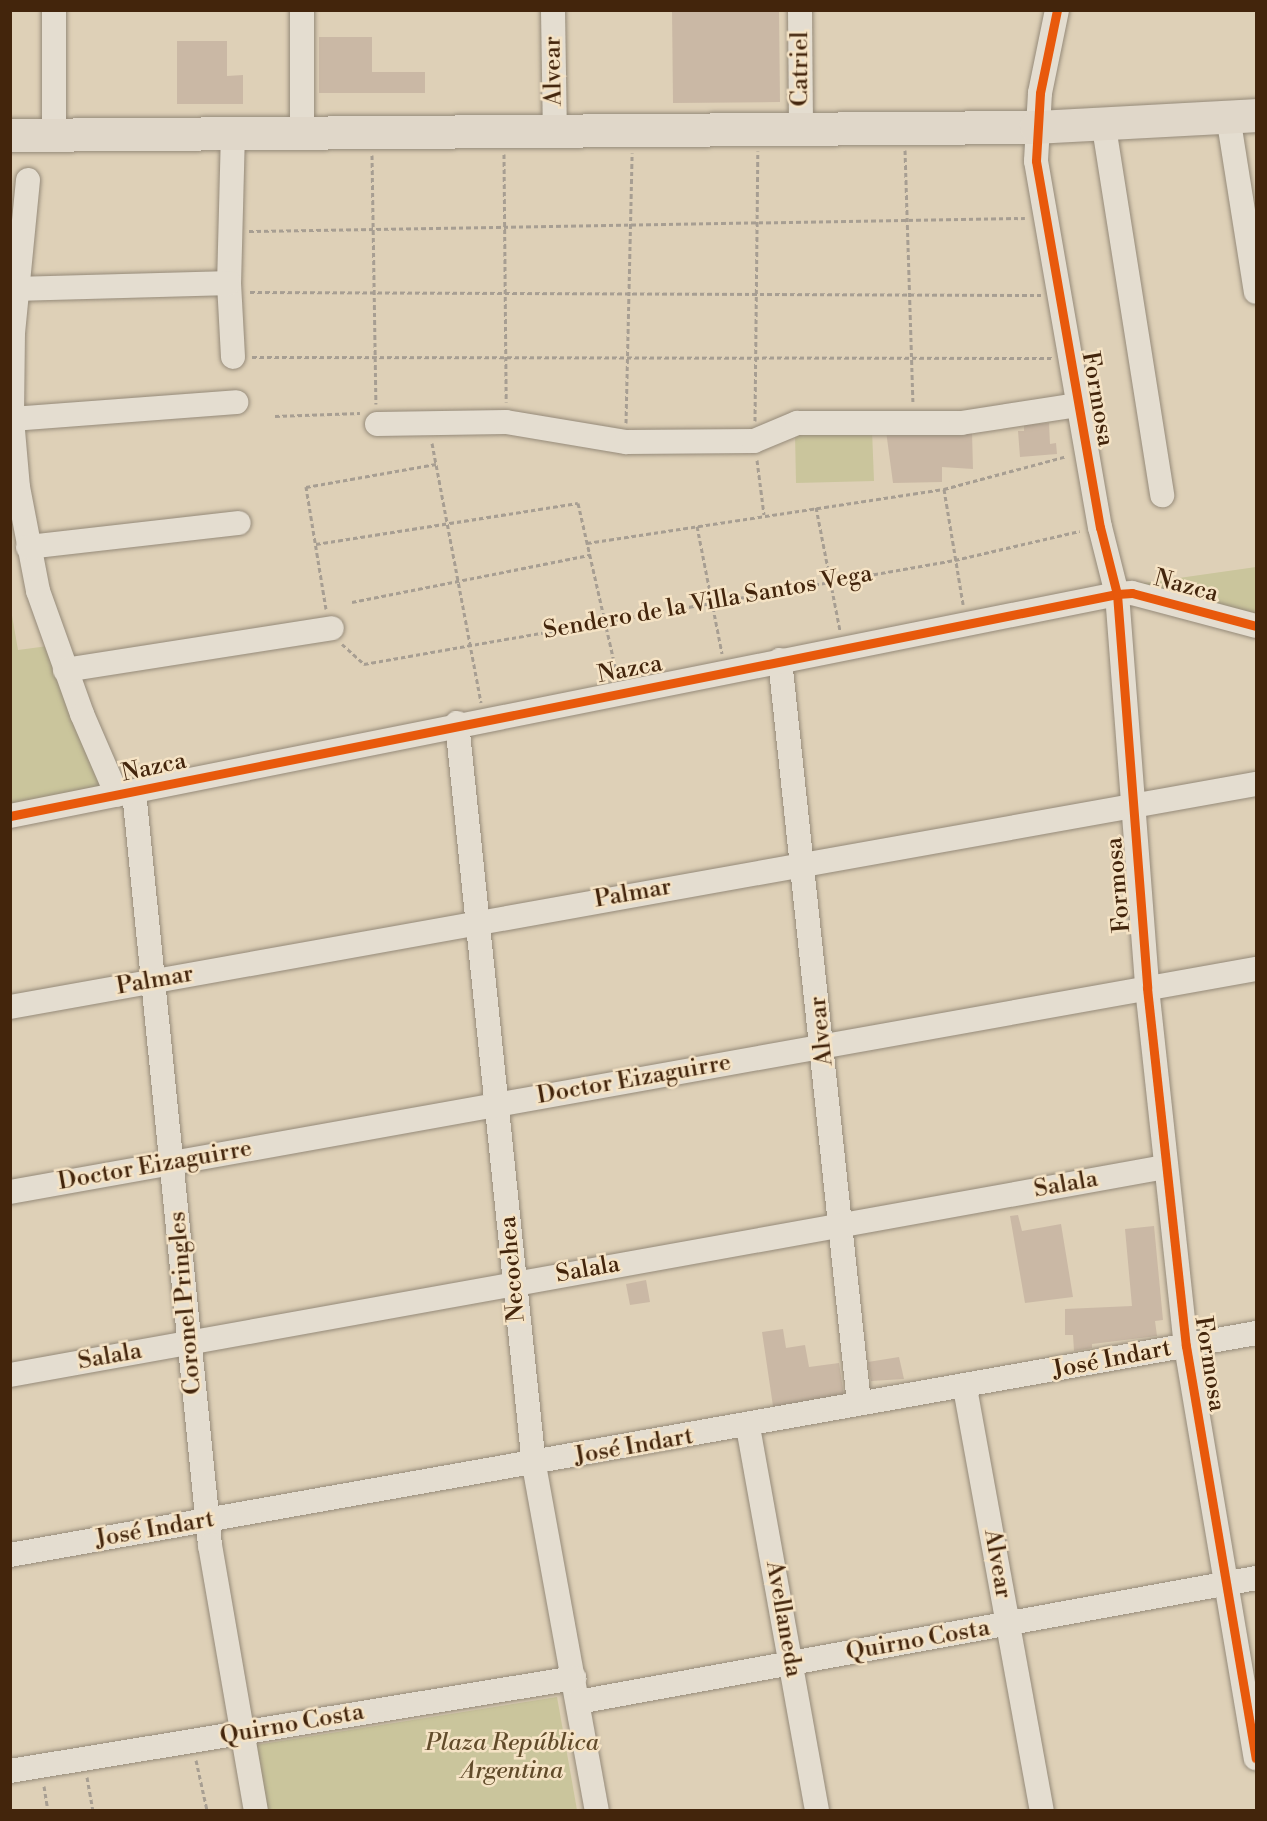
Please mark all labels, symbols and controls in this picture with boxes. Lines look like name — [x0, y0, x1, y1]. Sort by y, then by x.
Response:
street label: Catriel — [787, 31, 815, 107]
street label: Alvear — [539, 36, 569, 106]
street label: Formosa — [1075, 349, 1119, 449]
street label: Sendero de la Villa Santos Vega — [541, 560, 875, 646]
street label: Nazca — [1151, 565, 1221, 609]
street label: Nazca — [595, 650, 665, 690]
street label: Nazca — [119, 747, 189, 789]
street label: Formosa — [1100, 836, 1138, 934]
street label: Palmar — [592, 873, 674, 915]
street label: Palmar — [114, 960, 196, 1002]
street label: Alvear — [804, 995, 840, 1067]
street label: Doctor Eizaguirre — [535, 1049, 733, 1111]
street label: Doctor Eizaguirre — [56, 1135, 254, 1197]
street label: Salala — [1032, 1165, 1100, 1205]
street label: Coronel Pringles — [164, 1210, 208, 1396]
street label: Necochea — [494, 1215, 532, 1323]
street label: Salala — [554, 1250, 622, 1290]
street label: Formosa — [1187, 1315, 1231, 1413]
street label: José Indart — [1050, 1334, 1174, 1386]
street label: Salala — [76, 1337, 144, 1377]
street label: José Indart — [572, 1422, 696, 1472]
street label: José Indart — [93, 1505, 217, 1555]
street label: Alvear — [977, 1527, 1017, 1601]
street label: Avellaneda — [759, 1559, 807, 1679]
street label: Quirno Costa — [844, 1614, 992, 1668]
street label: Quirno Costa — [218, 1698, 366, 1752]
park label: Plaza República Argentina — [425, 1730, 599, 1786]

